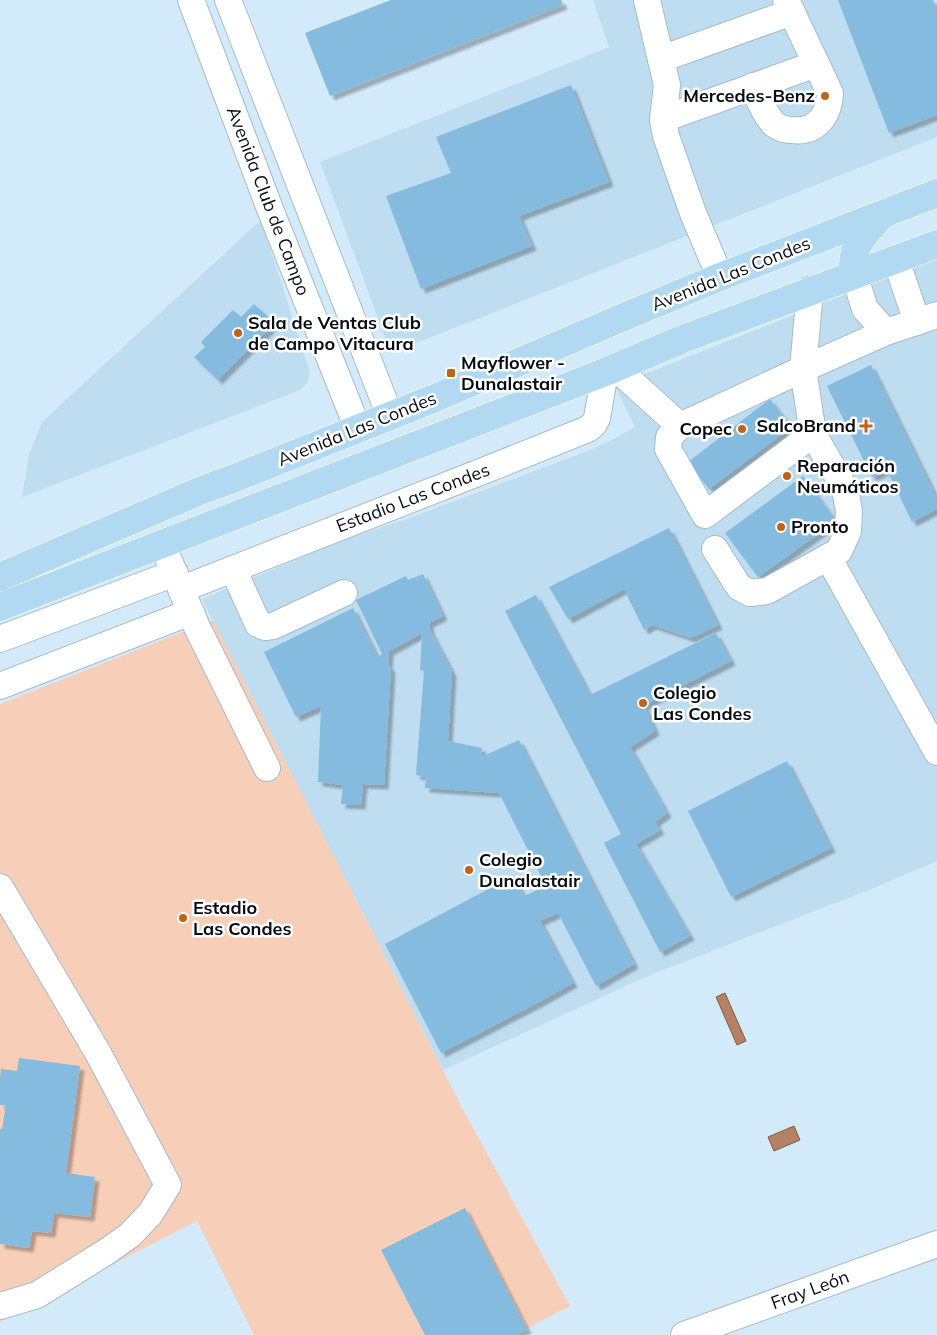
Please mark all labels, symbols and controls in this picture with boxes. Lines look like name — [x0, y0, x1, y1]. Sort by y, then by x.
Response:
place label: Mercedes-Benz — [683, 84, 815, 107]
marker: Mercedes-Benz — [819, 90, 831, 102]
street label: Avenida Club de Campo — [222, 103, 315, 299]
street label: Avenida Las Condes — [648, 231, 814, 316]
place label: Sala de Ventas Club de Campo Vitacura — [248, 311, 421, 355]
marker: Sala de Ventas Club de Campo Vitacura — [232, 327, 244, 339]
place label: Mayflower - Dunalastair — [461, 351, 565, 395]
marker: Mayflower - Dunalastair — [445, 367, 457, 379]
street label: Avenida Las Condes — [274, 386, 440, 471]
place label: SalcoBrand — [756, 414, 856, 437]
place label: Copec — [680, 417, 732, 440]
marker: SalcoBrand — [860, 420, 872, 432]
marker: Copec — [736, 423, 748, 435]
place label: Reparación Neumáticos — [797, 454, 899, 498]
street label: Estadio Las Condes — [333, 458, 493, 537]
marker: Reparación Neumáticos — [781, 470, 793, 482]
place label: Pronto — [791, 515, 849, 538]
marker: Pronto — [775, 521, 787, 533]
place label: Colegio Las Condes — [653, 681, 751, 725]
marker: Colegio Las Condes — [637, 697, 649, 709]
place label: Colegio Dunalastair — [479, 848, 581, 892]
marker: Colegio Dunalastair — [463, 864, 475, 876]
place label: Estadio Las Condes — [193, 896, 291, 940]
marker: Estadio Las Condes — [177, 912, 189, 924]
street label: Fray León — [768, 1265, 852, 1314]

